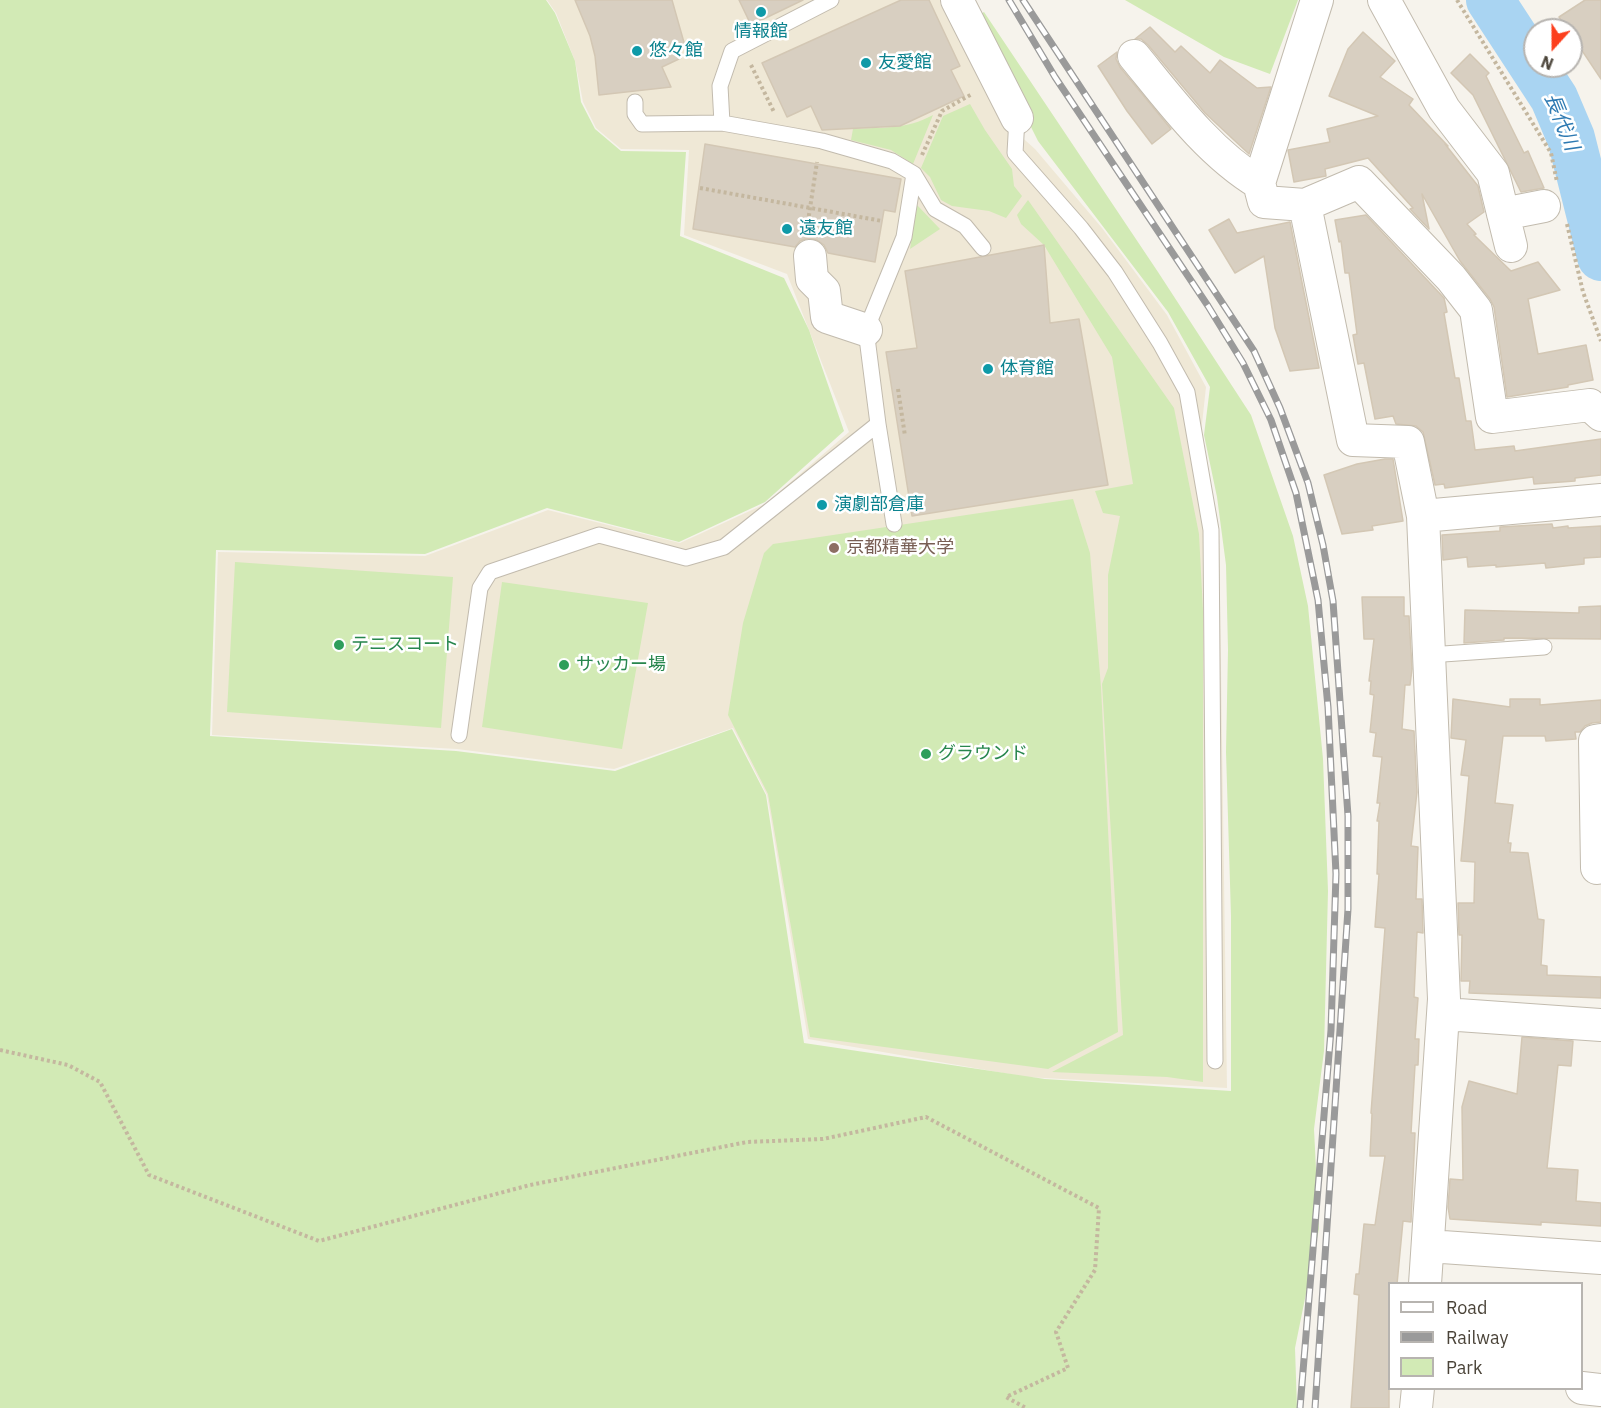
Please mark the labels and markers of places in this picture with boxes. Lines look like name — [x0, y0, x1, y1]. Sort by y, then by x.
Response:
marker: 情報館 — [754, 5, 768, 19]
place label: 情報館 — [734, 21, 788, 43]
place label: 悠々館 — [649, 40, 703, 62]
marker: 悠々館 — [630, 44, 644, 58]
place label: 友愛館 — [878, 52, 932, 74]
marker: 友愛館 — [859, 56, 873, 70]
place label: 遠友館 — [799, 218, 853, 240]
marker: 遠友館 — [780, 222, 794, 236]
place label: 体育館 — [1000, 358, 1054, 380]
marker: 体育館 — [981, 362, 995, 376]
place label: 演劇部倉庫 — [834, 494, 924, 516]
marker: 演劇部倉庫 — [815, 498, 829, 512]
place label: 京都精華大学 — [846, 537, 954, 559]
marker: 京都精華大学 — [827, 541, 841, 555]
place label: テニスコート — [351, 634, 459, 656]
marker: テニスコート — [332, 638, 346, 652]
place label: サッカー場 — [576, 654, 666, 676]
marker: サッカー場 — [557, 658, 571, 672]
place label: グラウンド — [938, 743, 1028, 765]
marker: グラウンド — [919, 747, 933, 761]

